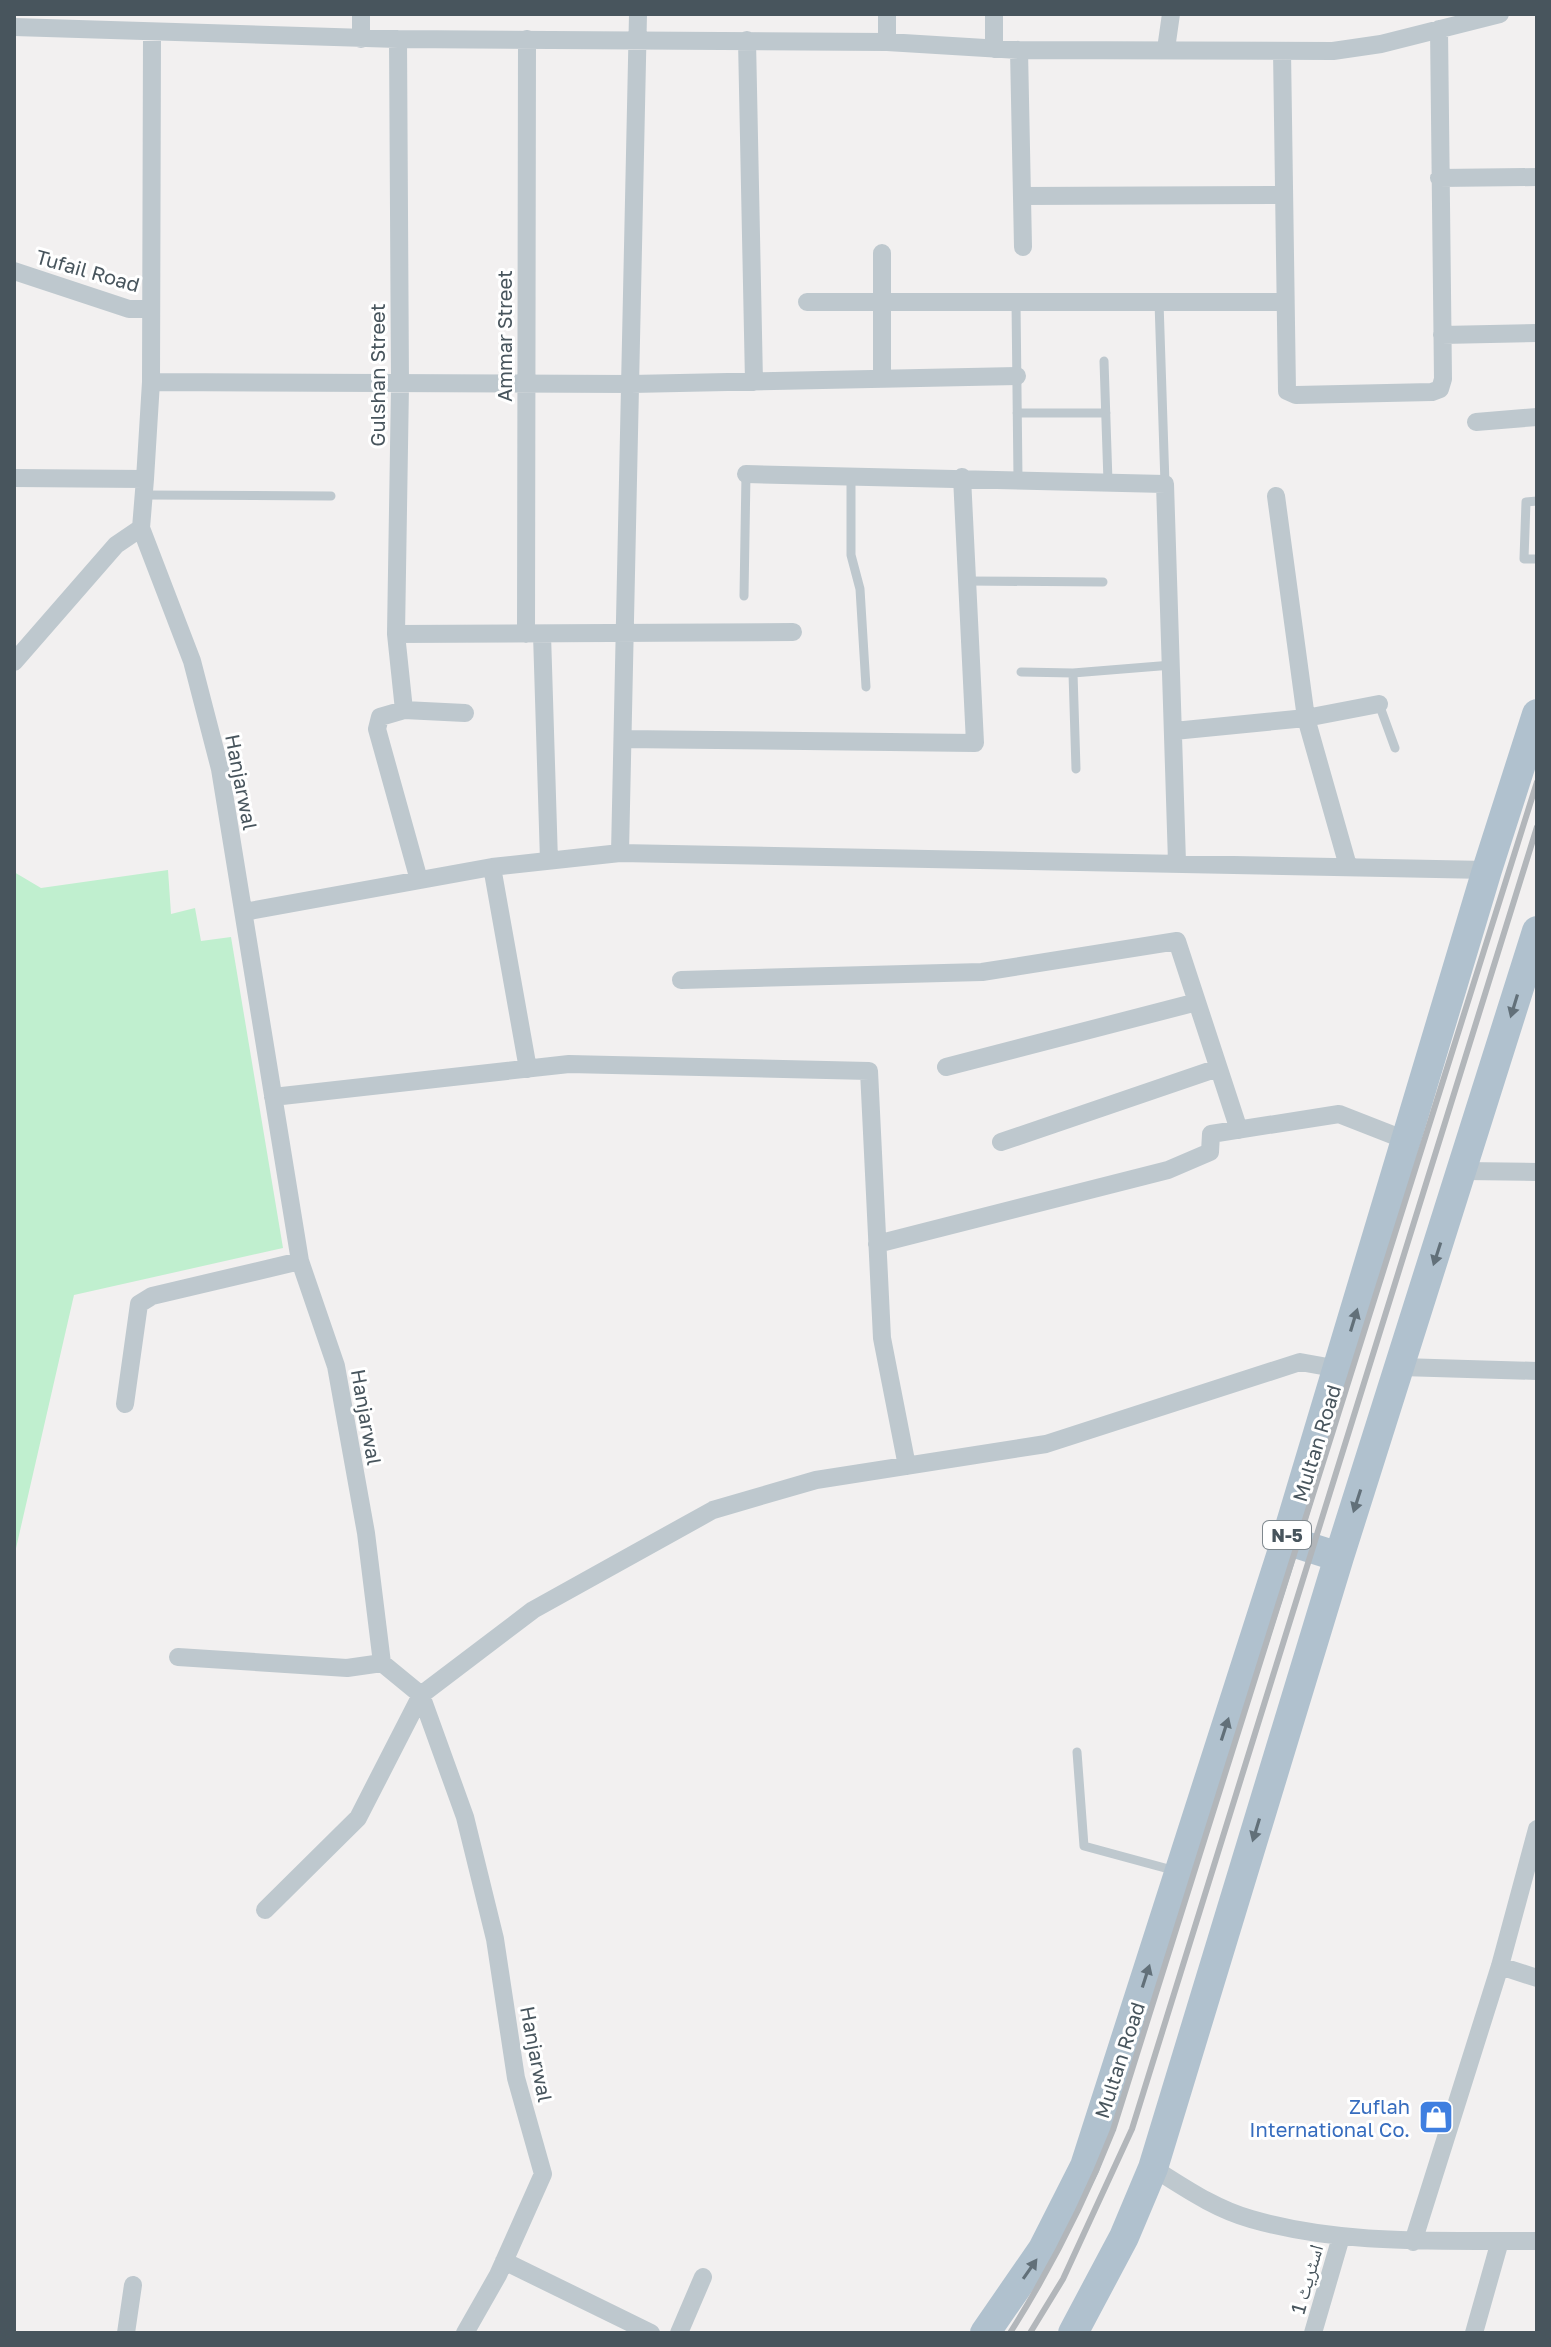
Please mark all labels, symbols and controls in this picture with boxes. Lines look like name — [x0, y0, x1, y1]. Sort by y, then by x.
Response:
street label: Tufail Road — [33, 244, 143, 296]
street label: Ammar Street — [492, 270, 516, 402]
street label: Gulshan Street — [365, 303, 389, 447]
street label: Hanjarwal — [221, 732, 263, 832]
one-way arrow — [1507, 994, 1520, 1018]
one-way arrow — [1430, 1242, 1443, 1266]
one-way arrow — [1348, 1308, 1360, 1332]
street label: Hanjarwal — [347, 1367, 387, 1467]
street label: Multan Road — [1287, 1382, 1345, 1504]
one-way arrow — [1350, 1490, 1363, 1514]
road number: N-5 — [1263, 1521, 1311, 1549]
one-way arrow — [1219, 1716, 1232, 1740]
one-way arrow — [1249, 1819, 1262, 1843]
one-way arrow — [1140, 1964, 1152, 1988]
street label: Multan Road — [1089, 1999, 1149, 2121]
street label: Hanjarwal — [516, 2004, 558, 2104]
place label: Zuflah International Co. — [1249, 2094, 1410, 2141]
shop icon: Zuflah International Co. — [1417, 2098, 1455, 2136]
street label: اسٹریٹ 1 — [1285, 2242, 1328, 2317]
one-way arrow — [1022, 2258, 1037, 2279]

